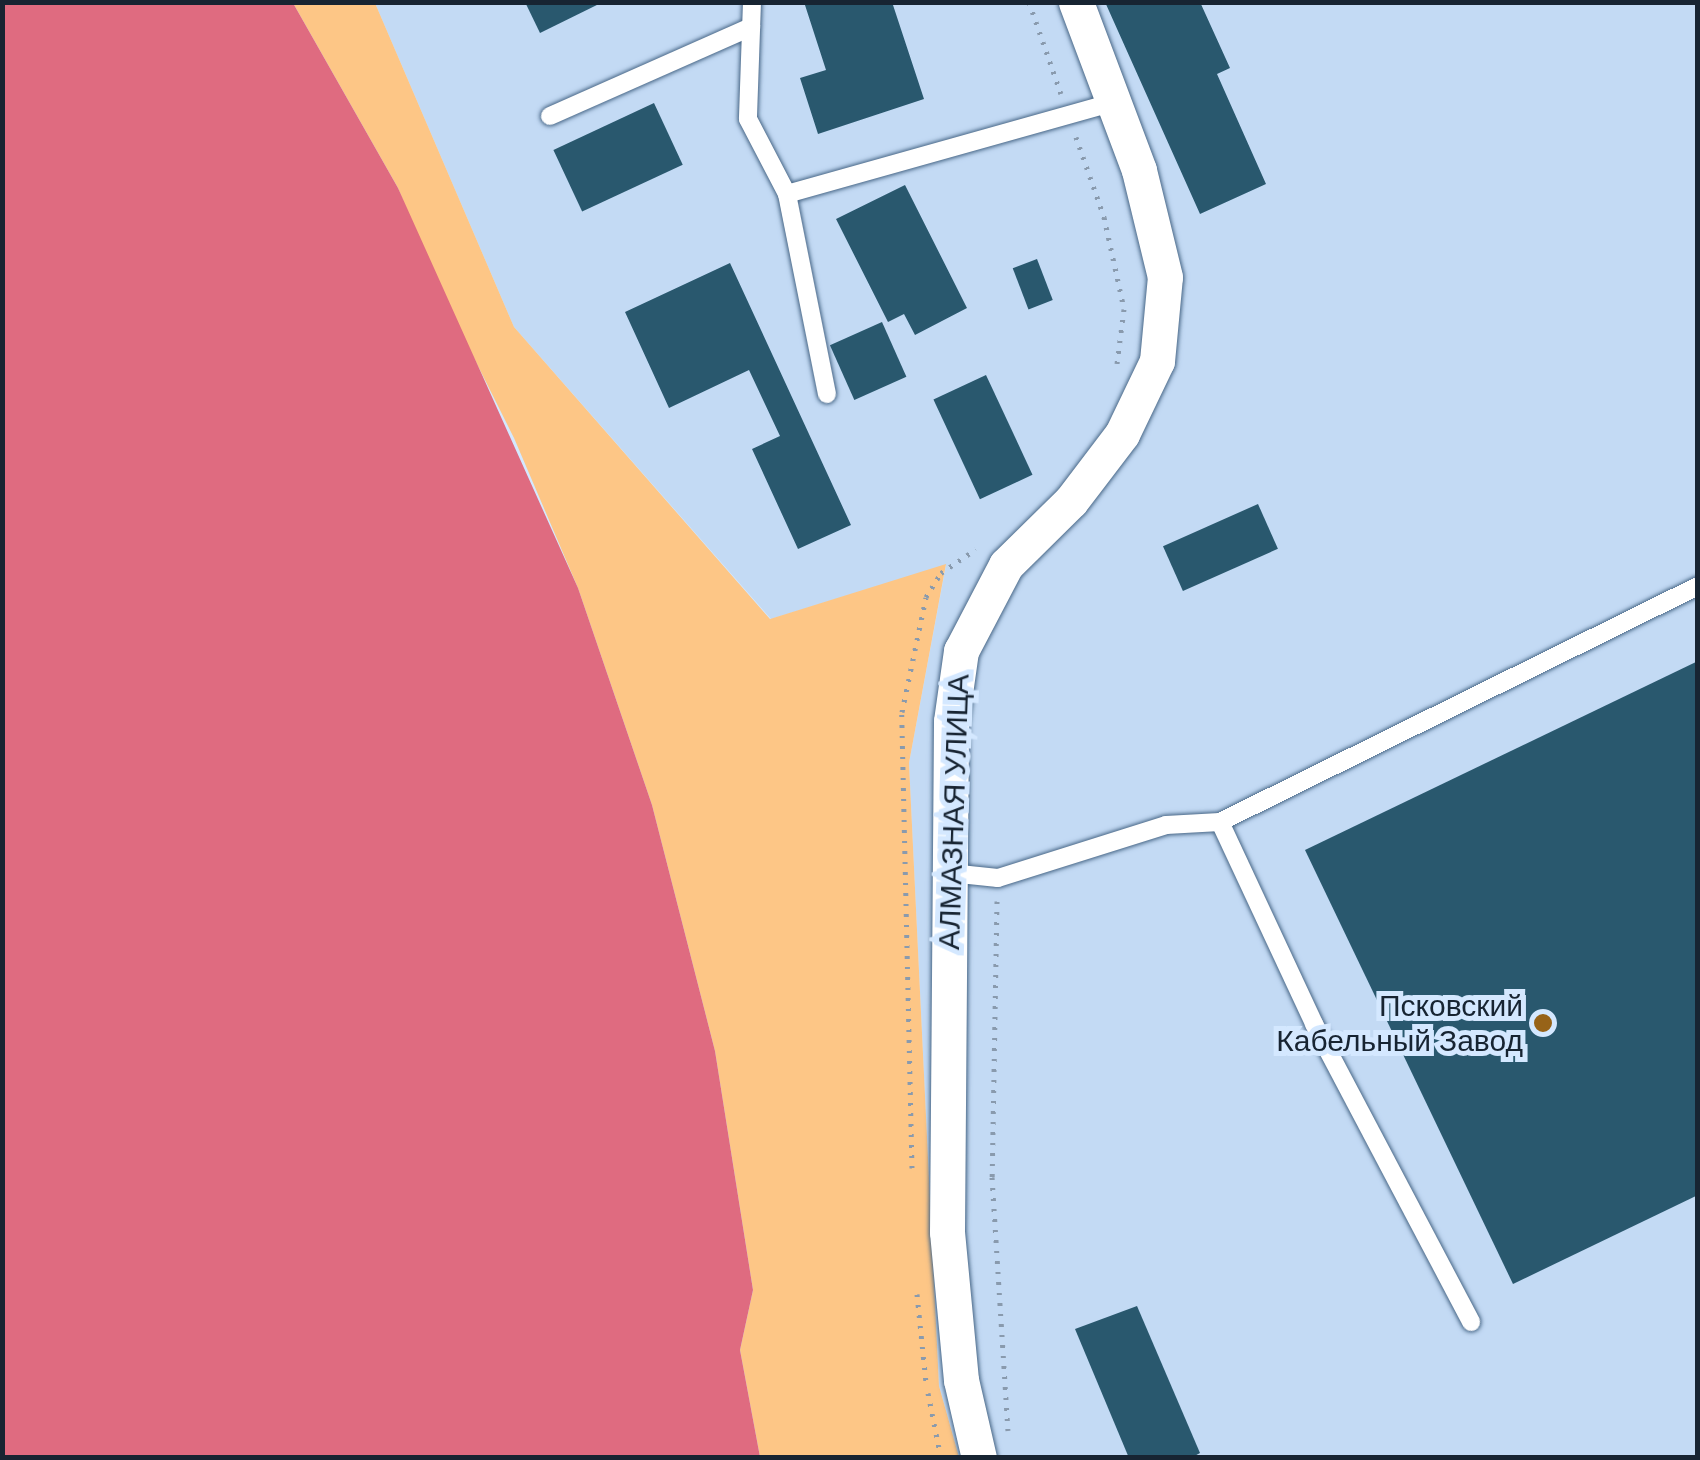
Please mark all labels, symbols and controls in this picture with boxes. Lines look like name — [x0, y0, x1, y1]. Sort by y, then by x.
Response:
street label: АЛМАЗНАЯ УЛИЦА — [931, 673, 977, 951]
place label: Псковский Кабельный Завод — [1276, 988, 1523, 1058]
marker: Псковский Кабельный Завод — [1532, 1012, 1554, 1034]

